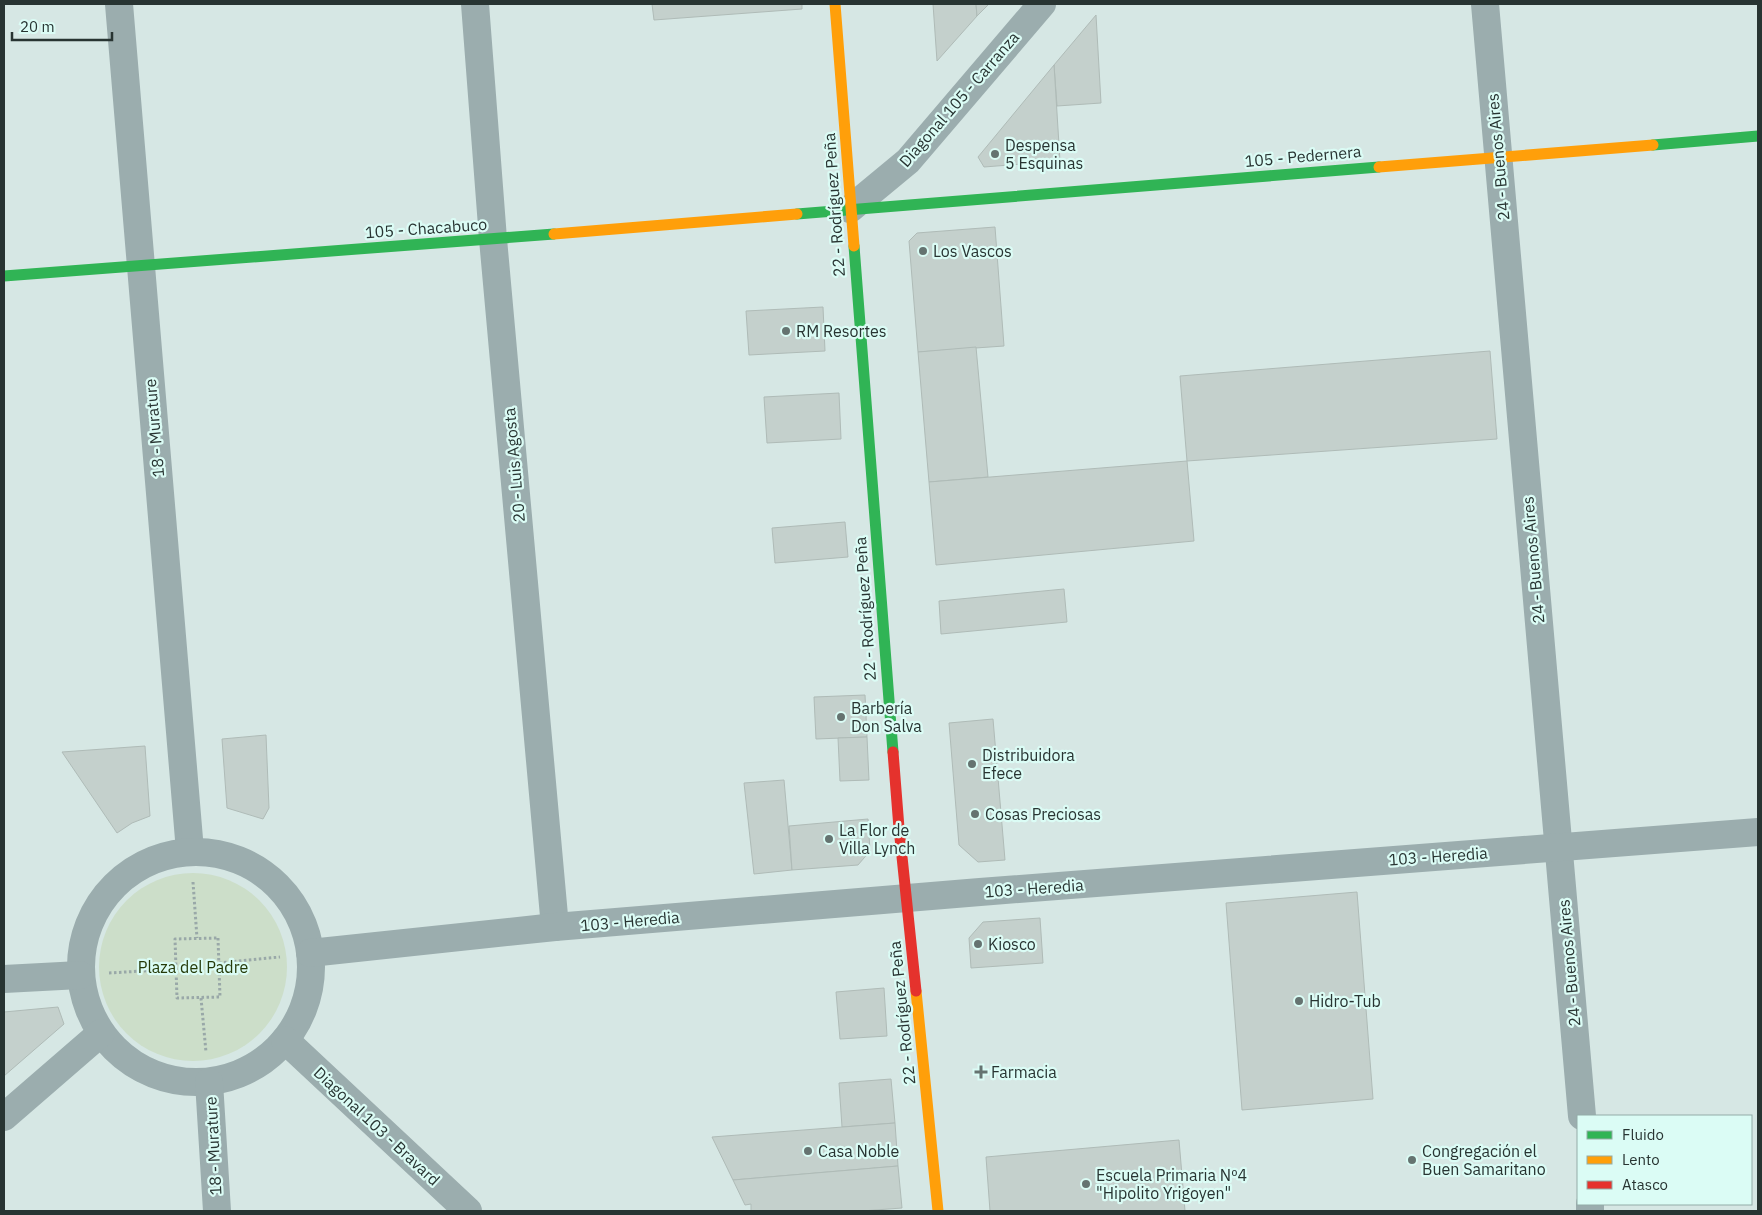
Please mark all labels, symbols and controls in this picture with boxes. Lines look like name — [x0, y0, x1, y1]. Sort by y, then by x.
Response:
scale bar — [12, 10, 112, 42]
text: 20 m — [20, 17, 55, 36]
street label: Diagonal 105 - Carranza — [895, 27, 1024, 171]
street label: 24 - Buenos Aires — [1482, 93, 1514, 221]
street label: 22 - Rodríguez Peña — [819, 132, 849, 278]
place label: Despensa 5 Esquinas — [1005, 135, 1083, 173]
street label: 105 - Pedernera — [1244, 141, 1363, 171]
marker: Despensa 5 Esquinas — [989, 148, 1001, 160]
street label: 105 - Chacabuco — [364, 214, 488, 242]
place label: Los Vascos — [933, 241, 1012, 261]
marker: Los Vascos — [917, 245, 929, 257]
place label: RM Resortes — [796, 321, 887, 341]
marker: RM Resortes — [780, 325, 792, 337]
street label: 18 - Murature — [140, 378, 168, 478]
street label: 20 - Luis Agosta — [499, 406, 529, 523]
street label: 24 - Buenos Aires — [1517, 496, 1549, 624]
street label: 22 - Rodríguez Peña — [850, 536, 880, 682]
place label: Barbería Don Salva — [851, 698, 922, 736]
marker: Barbería Don Salva — [835, 711, 847, 723]
place label: Distribuidora Efece — [982, 745, 1075, 783]
marker: Distribuidora Efece — [966, 758, 978, 770]
place label: Cosas Preciosas — [985, 804, 1101, 824]
marker: Cosas Preciosas — [969, 808, 981, 820]
place label: La Flor de Villa Lynch — [839, 820, 915, 858]
marker: La Flor de Villa Lynch — [823, 833, 835, 845]
street label: 103 - Heredia — [1388, 843, 1489, 869]
street label: 103 - Heredia — [984, 875, 1085, 901]
street label: 24 - Buenos Aires — [1553, 899, 1585, 1027]
street label: 103 - Heredia — [580, 907, 681, 935]
place label: Kiosco — [988, 934, 1036, 954]
marker: Kiosco — [972, 938, 984, 950]
street label: 22 - Rodríguez Peña — [884, 940, 919, 1086]
park label: Plaza del Padre — [138, 957, 248, 977]
place label: Hidro-Tub — [1309, 991, 1381, 1011]
marker: Hidro-Tub — [1293, 995, 1305, 1007]
street label: Diagonal 103 - Bravard — [310, 1062, 444, 1190]
place label: Farmacia — [991, 1062, 1057, 1082]
marker: Farmacia — [975, 1066, 987, 1078]
street label: 18 - Murature — [200, 1096, 226, 1196]
legend — [1577, 1115, 1752, 1205]
text: Fluido — [1622, 1125, 1664, 1144]
place label: Casa Noble — [818, 1141, 899, 1161]
place label: Congregación el Buen Samaritano — [1422, 1141, 1546, 1179]
marker: Casa Noble — [802, 1145, 814, 1157]
text: Lento — [1622, 1150, 1660, 1169]
marker: Congregación el Buen Samaritano — [1406, 1154, 1418, 1166]
place label: Escuela Primaria Nº4 "Hipolito Yrigoyen" — [1096, 1165, 1247, 1203]
text: Atasco — [1622, 1175, 1668, 1194]
marker: Escuela Primaria Nº4 "Hipolito Yrigoyen" — [1080, 1178, 1092, 1190]

